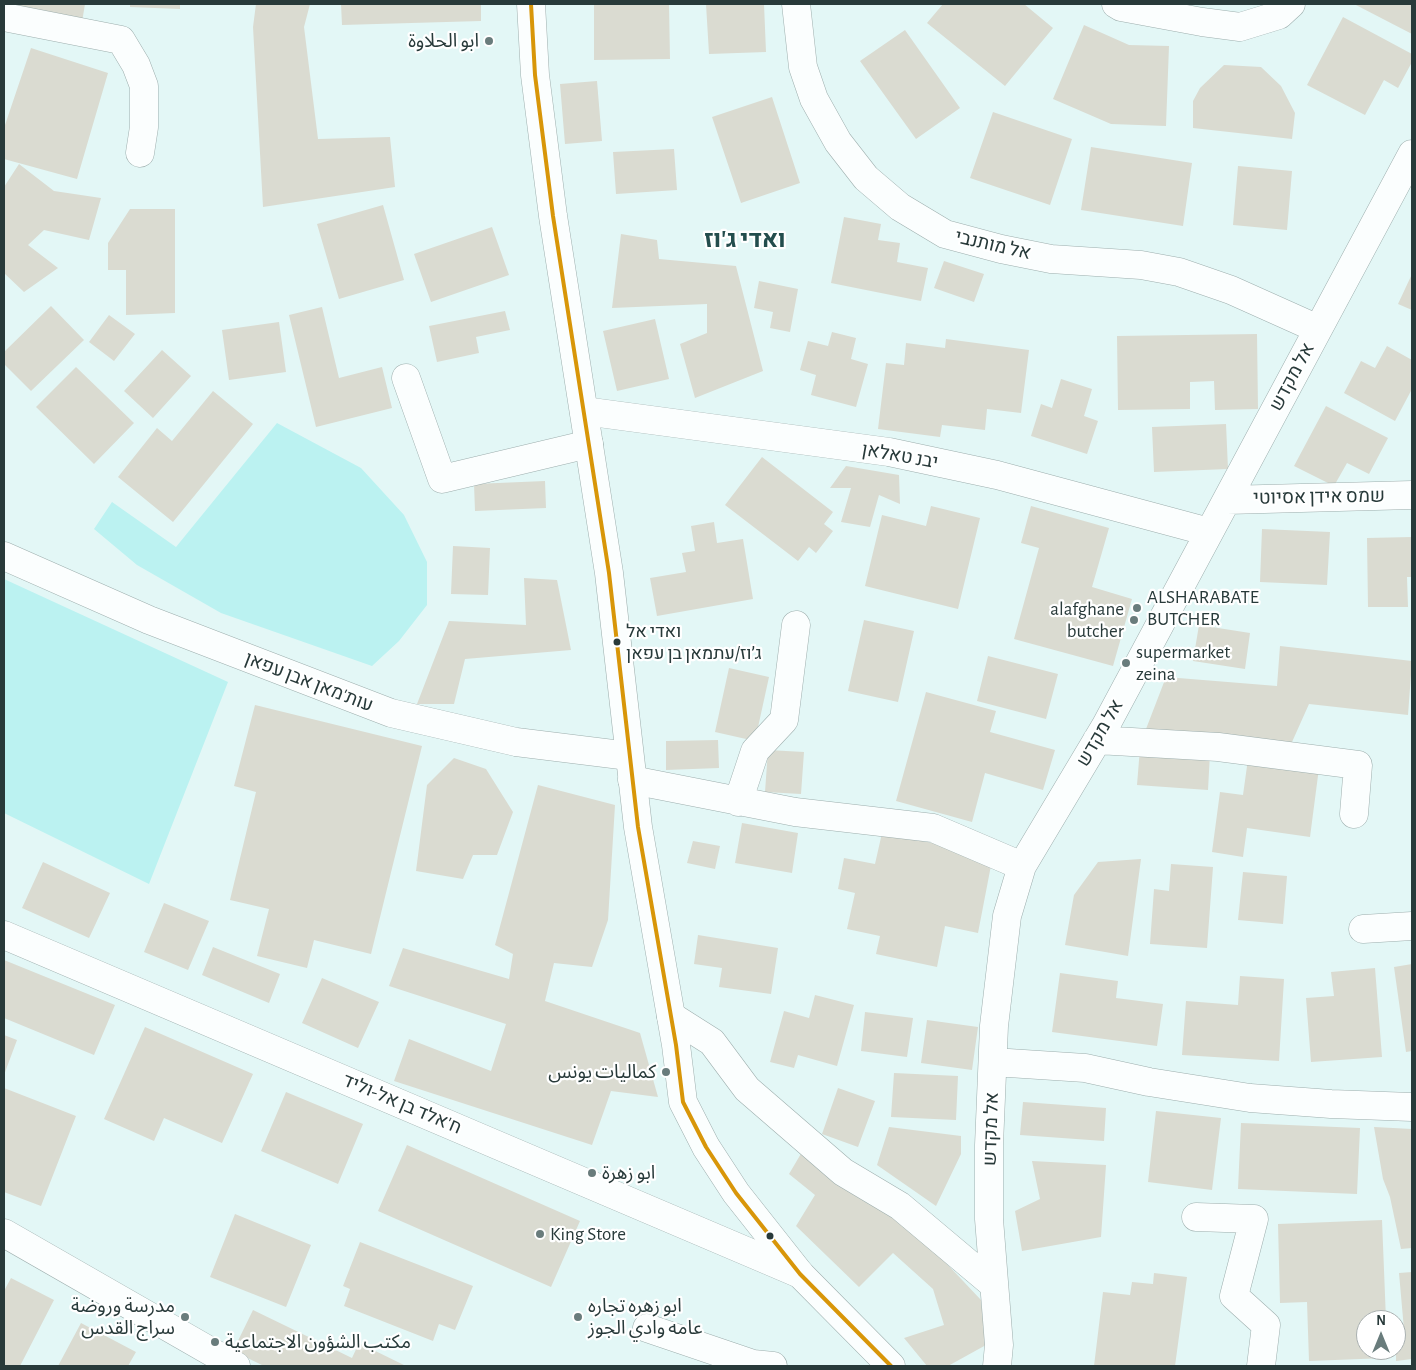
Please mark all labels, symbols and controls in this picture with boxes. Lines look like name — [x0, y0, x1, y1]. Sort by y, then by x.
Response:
place label: ابو الحلاوة — [408, 30, 479, 52]
marker: ابو الحلاوة — [483, 35, 495, 47]
street label: אל מותנבי — [953, 225, 1033, 265]
district label: ואדי ג'וז — [704, 226, 786, 254]
street label: אל מקדש — [1265, 339, 1319, 415]
street label: יבנ טאלאן — [860, 438, 940, 474]
street label: שמס אידן אסיוטי — [1253, 484, 1385, 510]
place label: ALSHARABATE BUTCHER — [1147, 586, 1259, 630]
place label: alafghane butcher — [1050, 598, 1124, 642]
marker: ALSHARABATE BUTCHER — [1131, 602, 1143, 614]
marker: alafghane butcher — [1128, 614, 1140, 626]
place label: ואדי אל ג׳וז/עתמאן בן עפאן — [626, 621, 762, 664]
marker: ואדי אל ג׳וז/עתמאן בן עפאן — [612, 637, 622, 647]
place label: supermarket zeina — [1136, 641, 1230, 685]
street label: עות'מאן אבן עפאן — [242, 647, 376, 717]
marker: supermarket zeina — [1120, 657, 1132, 669]
street label: אל מקדש — [1072, 695, 1128, 771]
place label: كماليات يونس — [548, 1061, 656, 1083]
marker: كماليات يونس — [660, 1066, 672, 1078]
street label: ח'אלד בן אל-וליד — [339, 1069, 465, 1139]
street label: אל מקדש — [978, 1092, 1004, 1166]
place label: ابو زهرة — [602, 1162, 655, 1184]
marker: ابو زهرة — [586, 1167, 598, 1179]
place label: King Store — [550, 1223, 626, 1245]
marker: King Store — [534, 1228, 546, 1240]
unlabelled marker — [765, 1231, 775, 1241]
place label: مدرسة وروضة سراج القدس — [71, 1295, 175, 1339]
place label: ابو زهره تجاره عامه وادي الجوز — [588, 1295, 703, 1339]
north arrow — [1356, 1310, 1406, 1360]
marker: مدرسة وروضة سراج القدس — [179, 1311, 191, 1323]
marker: ابو زهره تجاره عامه وادي الجوز — [572, 1311, 584, 1323]
text: N — [1376, 1314, 1386, 1328]
place label: مكتب الشؤون الاجتماعية — [225, 1331, 411, 1353]
marker: مكتب الشؤون الاجتماعية — [209, 1336, 221, 1348]

